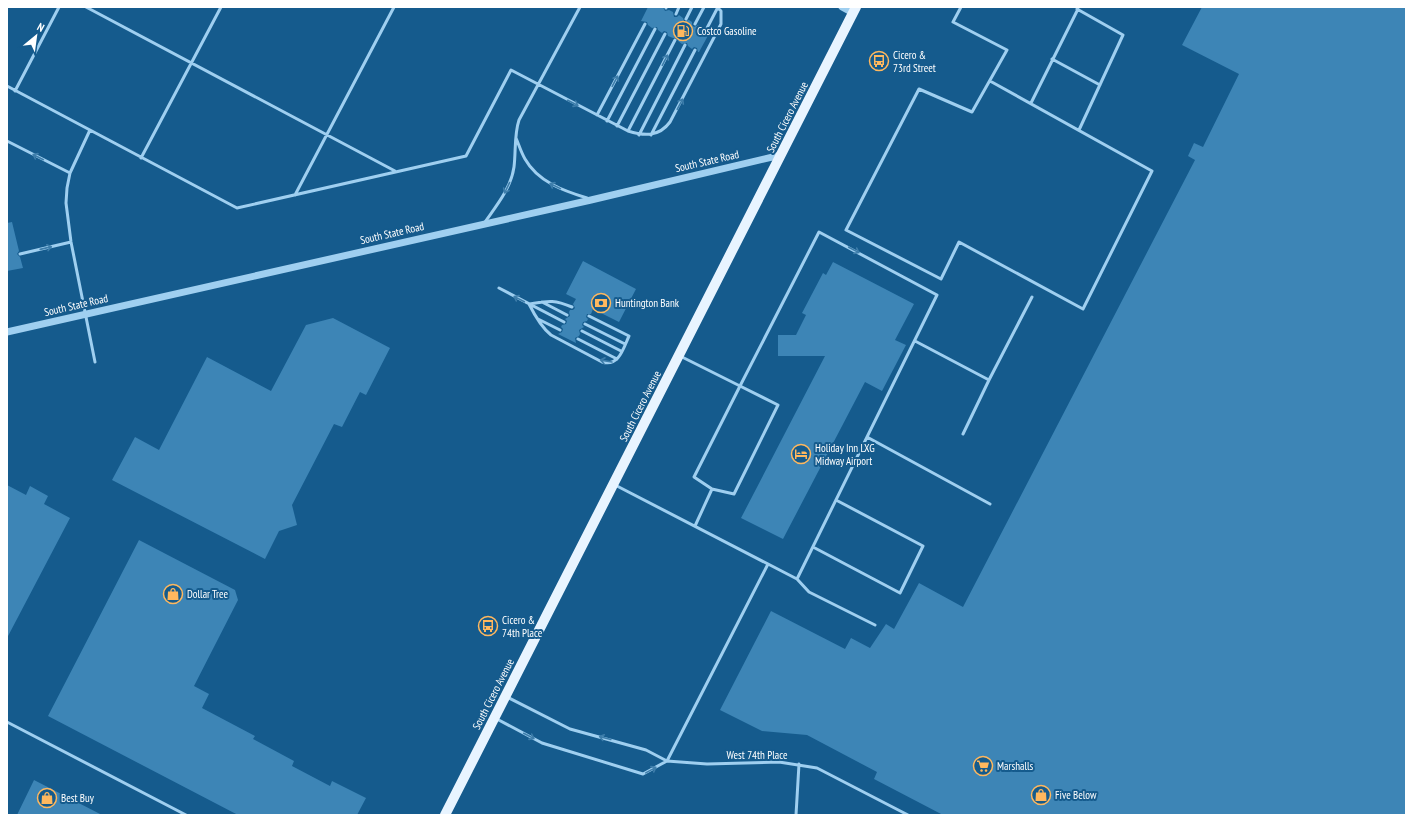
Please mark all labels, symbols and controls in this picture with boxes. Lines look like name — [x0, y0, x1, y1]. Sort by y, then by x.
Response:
north arrow — [16, 16, 56, 56]
text: N — [35, 20, 47, 35]
fuel station icon: Costco Gasoline — [672, 20, 694, 42]
place label: Costco Gasoline — [697, 24, 757, 38]
place label: Cicero & 73rd Street — [893, 48, 936, 75]
bus stop icon: Cicero & 73rd Street — [868, 50, 890, 72]
one-way arrow — [662, 54, 669, 66]
one-way arrow — [612, 75, 619, 87]
street label: South Cicero Avenue — [763, 79, 811, 155]
one-way arrow — [676, 98, 684, 110]
one-way arrow — [567, 100, 579, 107]
street label: South State Road — [674, 147, 741, 175]
one-way arrow — [33, 152, 45, 160]
one-way arrow — [503, 182, 510, 194]
one-way arrow — [549, 182, 561, 189]
street label: South State Road — [359, 219, 426, 247]
one-way arrow — [39, 244, 52, 252]
one-way arrow — [847, 247, 859, 254]
street label: South State Road — [43, 291, 110, 319]
bank icon: Huntington Bank — [590, 292, 612, 314]
one-way arrow — [513, 294, 525, 302]
place label: Huntington Bank — [615, 296, 680, 310]
one-way arrow — [600, 357, 613, 365]
street label: South Cicero Avenue — [616, 368, 664, 444]
place label: Holiday Inn LXG Midway Airport — [815, 441, 875, 468]
hotel icon: Holiday Inn LXG Midway Airport — [790, 443, 812, 465]
shop icon: Dollar Tree — [162, 583, 184, 605]
place label: Dollar Tree — [187, 587, 229, 601]
place label: Cicero & 74th Place — [502, 613, 543, 640]
bus stop icon: Cicero & 74th Place — [477, 615, 499, 637]
street label: South Cicero Avenue — [469, 656, 517, 732]
one-way arrow — [523, 732, 535, 740]
one-way arrow — [598, 734, 611, 742]
street label: West 74th Place — [727, 748, 788, 762]
supermarket icon: Marshalls — [972, 755, 994, 777]
place label: Marshalls — [997, 759, 1034, 773]
one-way arrow — [645, 766, 657, 773]
shop icon: Five Below — [1030, 784, 1052, 806]
shop icon: Best Buy — [36, 787, 58, 809]
place label: Five Below — [1055, 788, 1097, 802]
place label: Best Buy — [61, 791, 95, 805]

